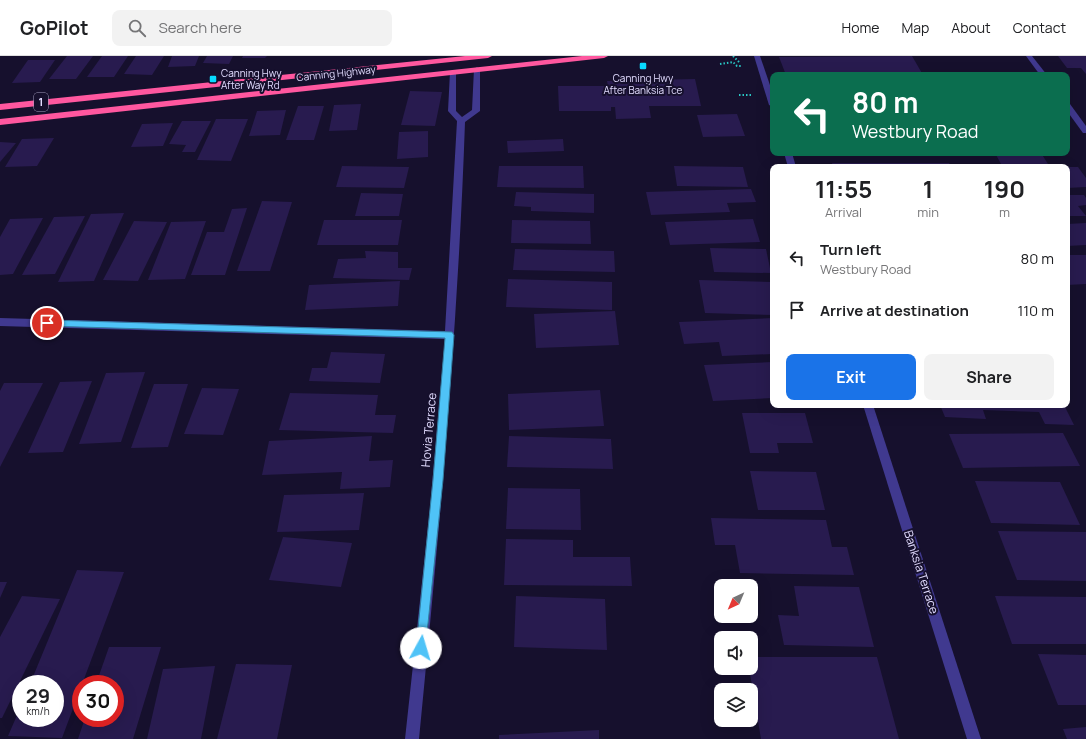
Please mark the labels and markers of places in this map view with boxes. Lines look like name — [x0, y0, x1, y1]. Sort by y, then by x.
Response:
marker: Canning Hwy After Banksia Tce — [638, 61, 648, 71]
place label: Canning Hwy After Way Rd — [221, 66, 282, 92]
place label: Canning Hwy After Banksia Tce — [604, 71, 683, 97]
marker: Canning Hwy After Way Rd — [208, 74, 218, 84]
pin — [30, 306, 64, 340]

